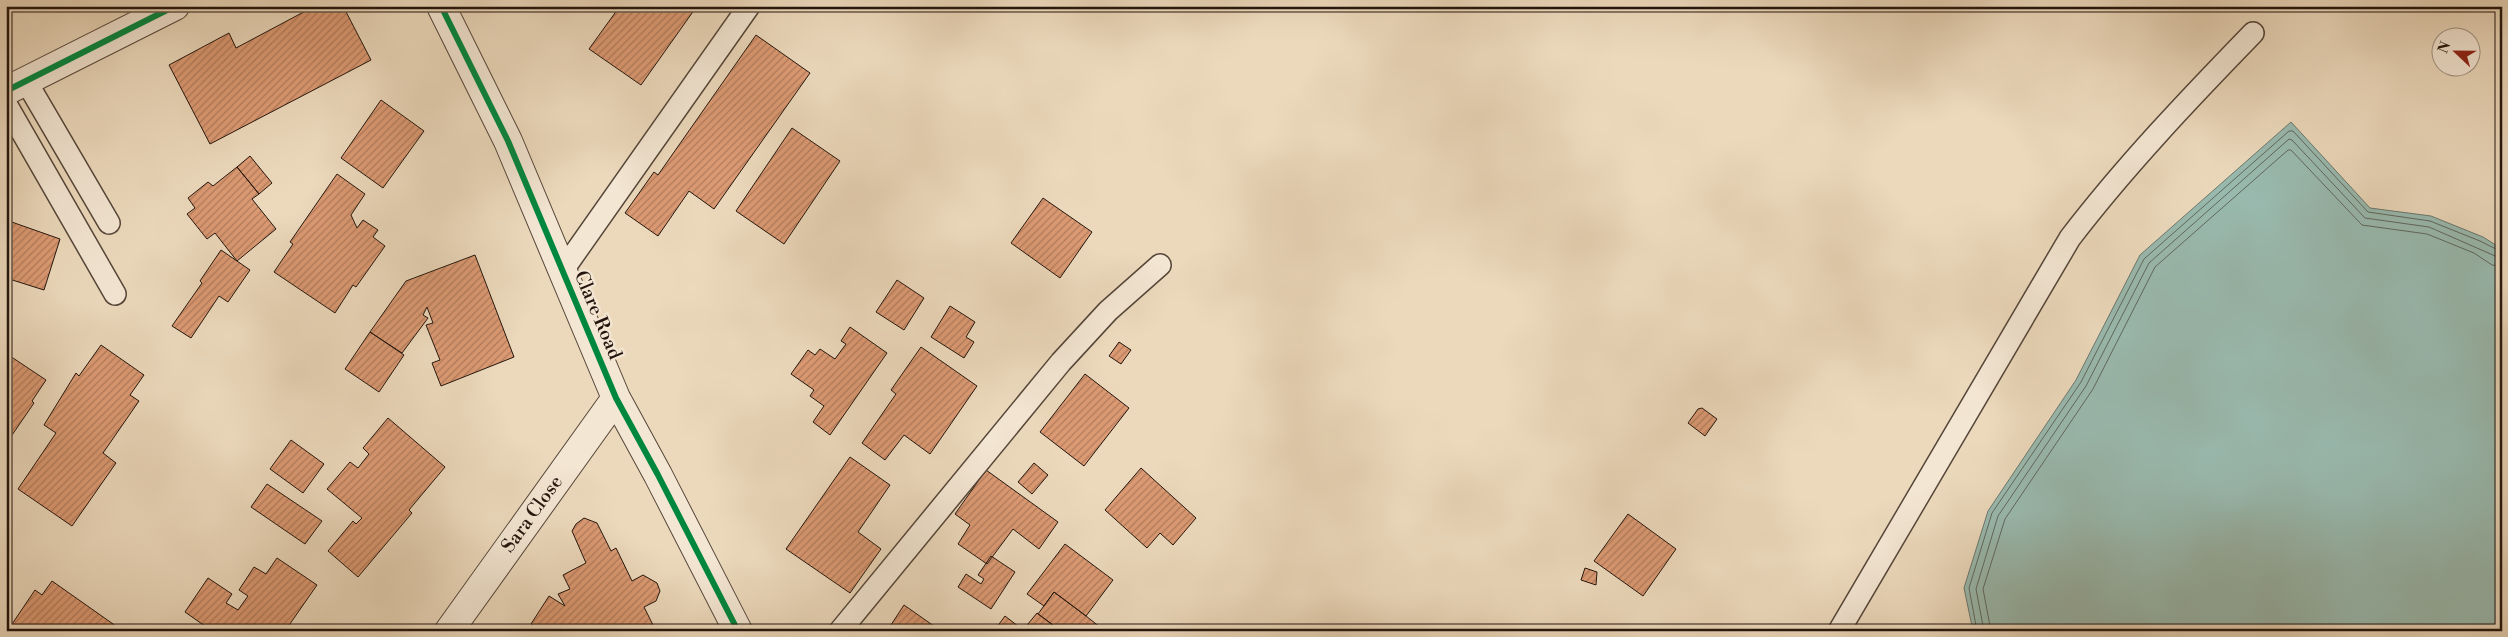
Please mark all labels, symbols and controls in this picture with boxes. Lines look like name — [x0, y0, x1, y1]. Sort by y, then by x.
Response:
north arrow — [2430, 28, 2480, 78]
text: N — [2434, 39, 2455, 56]
street label: Clare Road — [569, 267, 627, 363]
street label: Sara Close — [496, 471, 568, 557]

